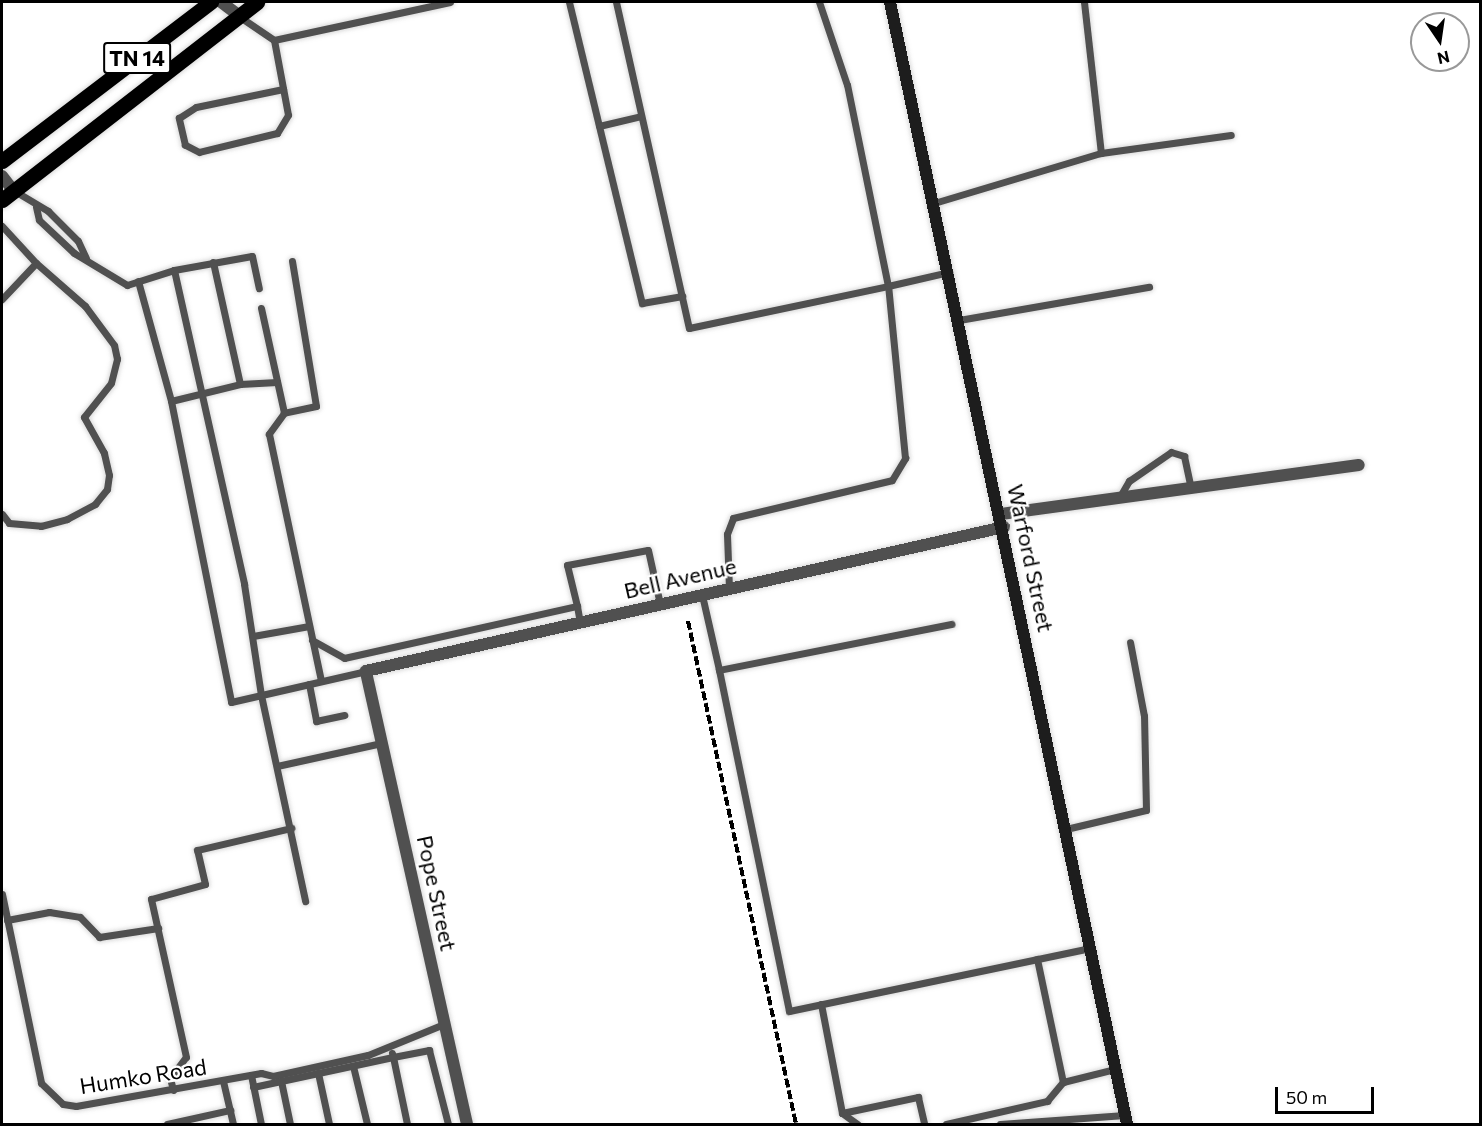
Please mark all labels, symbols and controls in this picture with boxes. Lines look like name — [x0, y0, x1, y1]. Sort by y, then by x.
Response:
north arrow — [1410, 12, 1470, 72]
road number: TN 14 — [102, 40, 172, 76]
text: N — [1436, 47, 1452, 69]
street label: Warford Street — [1002, 482, 1060, 634]
street label: Bell Avenue — [621, 552, 739, 604]
street label: Pope Street — [412, 833, 462, 953]
street label: Humko Road — [78, 1053, 208, 1099]
scale bar — [1278, 1075, 1377, 1113]
text: 50 m — [1286, 1086, 1327, 1108]

